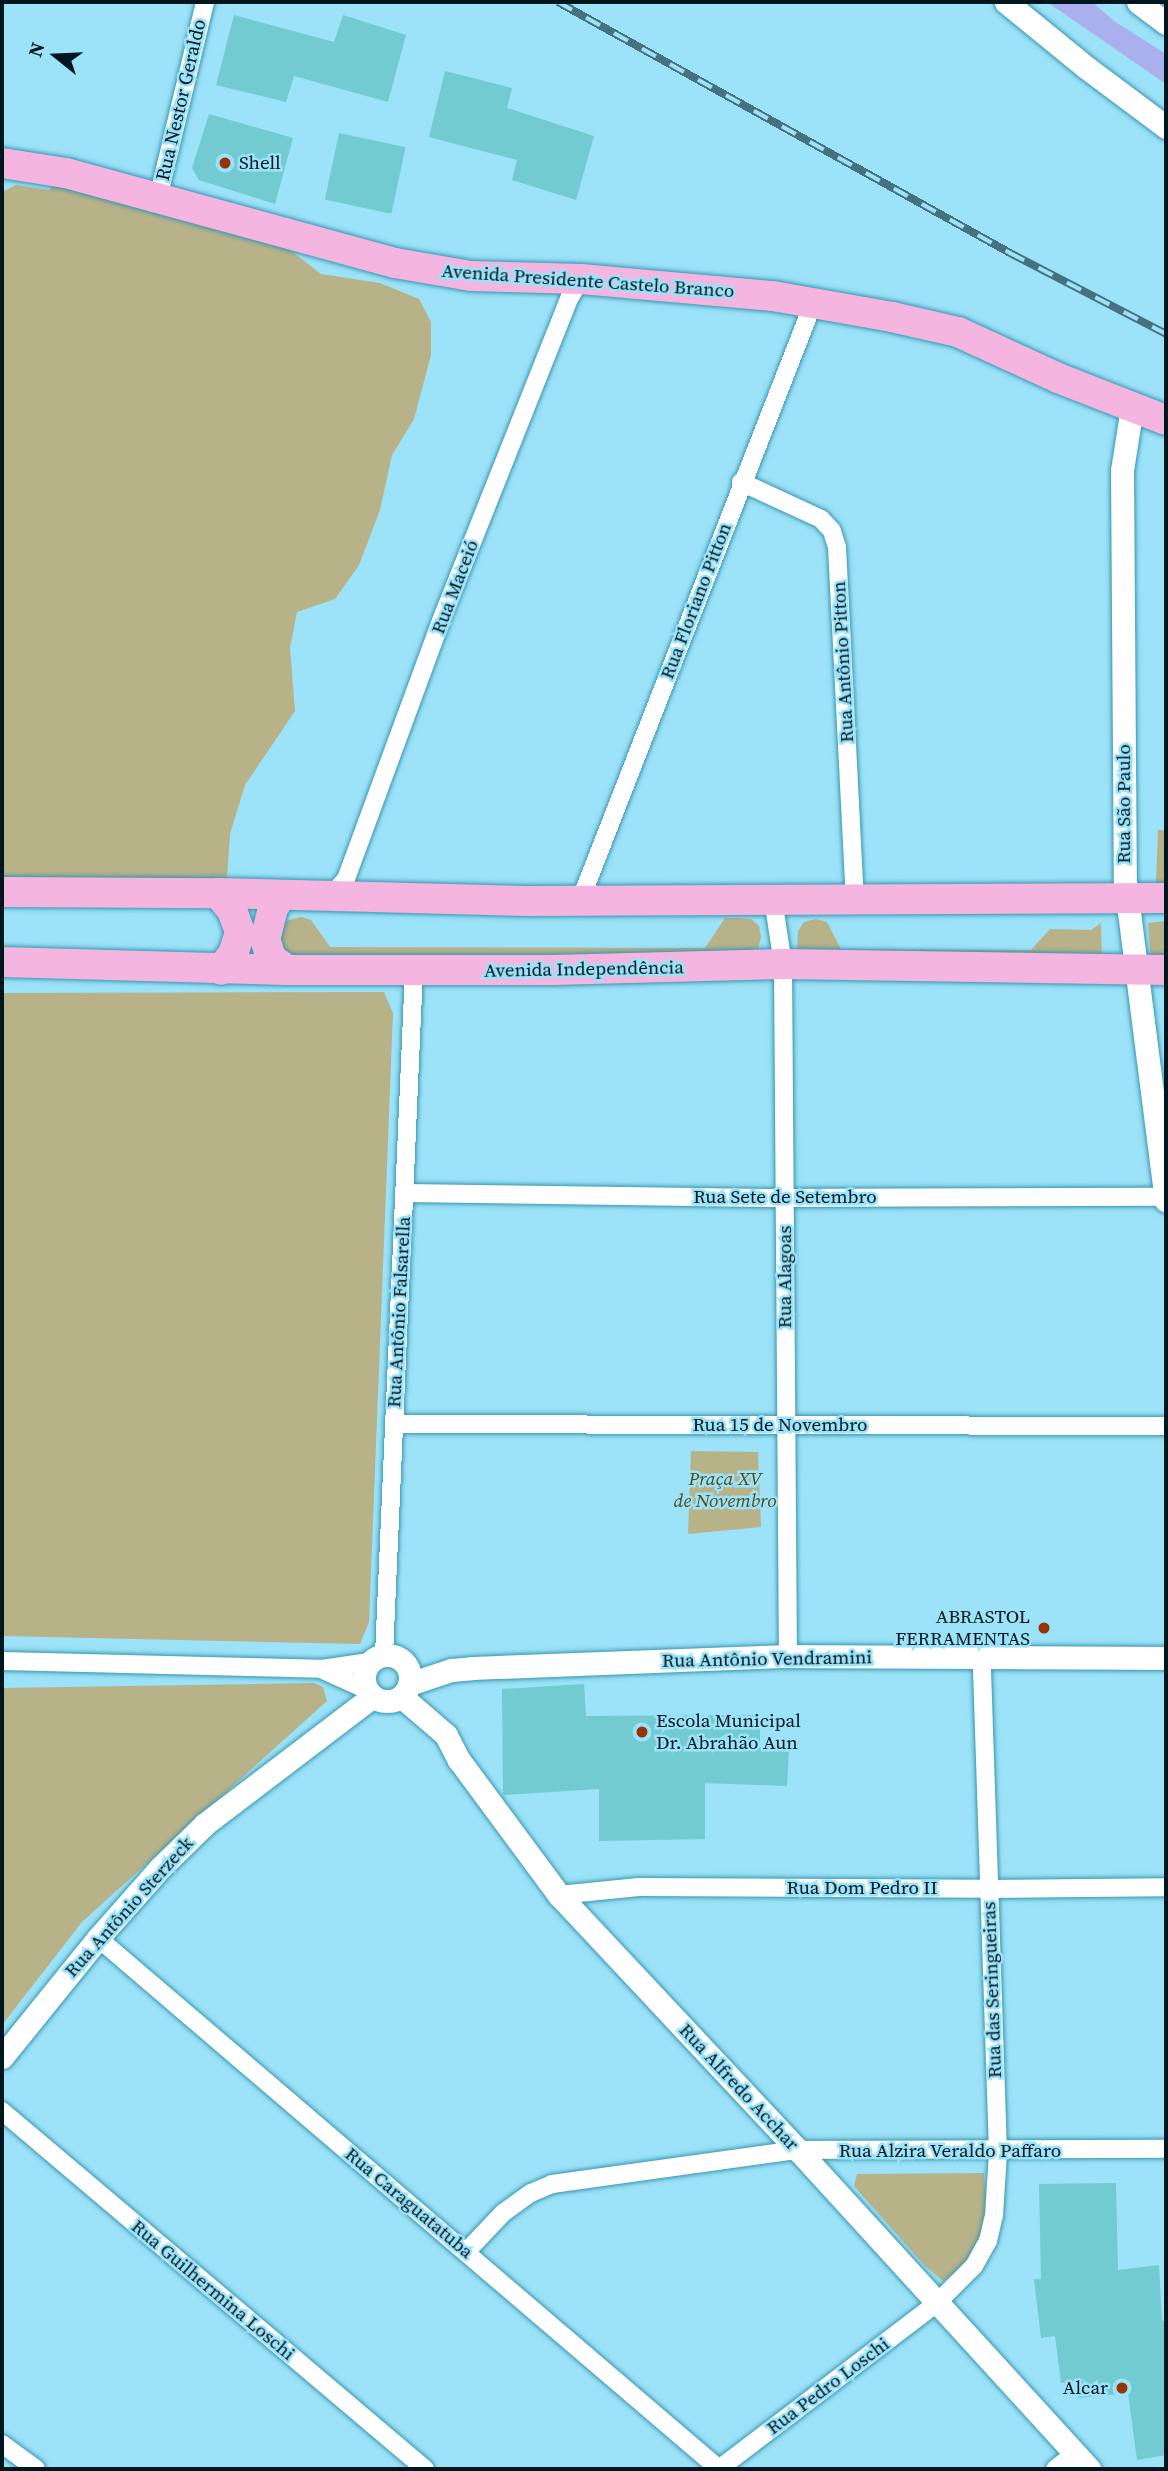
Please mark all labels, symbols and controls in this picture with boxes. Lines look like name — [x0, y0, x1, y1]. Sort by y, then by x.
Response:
street label: Rua Nestor Geraldo — [151, 17, 211, 183]
north arrow — [21, 21, 91, 91]
text: N — [22, 39, 51, 60]
place label: Shell — [239, 152, 281, 174]
marker: Shell — [217, 155, 233, 171]
street label: Avenida Presidente Castelo Branco — [441, 259, 735, 303]
street label: Rua Floriano Pitton — [656, 520, 736, 682]
street label: Rua Maceió — [427, 537, 483, 637]
street label: Rua Antônio Pitton — [827, 581, 859, 743]
street label: Rua São Paulo — [1113, 744, 1135, 864]
street label: Avenida Independência — [484, 956, 684, 982]
street label: Rua Sete de Setembro — [693, 1186, 877, 1208]
street label: Rua Antônio Falsarella — [383, 1216, 415, 1408]
street label: Rua Alagoas — [774, 1226, 796, 1328]
street label: Rua 15 de Novembro — [692, 1414, 868, 1436]
park label: Praça XV de Novembro — [674, 1468, 776, 1512]
place label: ABRASTOL FERRAMENTAS — [895, 1606, 1030, 1650]
marker: ABRASTOL FERRAMENTAS — [1036, 1620, 1052, 1636]
street label: Rua Antônio Vendramini — [661, 1646, 873, 1672]
place label: Escola Municipal Dr. Abrahão Aun — [656, 1710, 801, 1754]
marker: Escola Municipal Dr. Abrahão Aun — [634, 1724, 650, 1740]
street label: Rua Antônio Sterzeck — [60, 1832, 198, 1982]
street label: Rua Dom Pedro II — [787, 1877, 937, 1899]
street label: Rua das Seringueiras — [978, 1901, 1006, 2079]
street label: Rua Alfredo Acchar — [674, 2019, 804, 2155]
street label: Rua Alzira Veraldo Paffaro — [838, 2140, 1062, 2162]
street label: Rua Caraguatatuba — [340, 2143, 478, 2263]
street label: Rua Guilhermina Loschi — [127, 2215, 299, 2365]
street label: Rua Pedro Loschi — [762, 2333, 894, 2439]
place label: Alcar — [1063, 2377, 1108, 2399]
marker: Alcar — [1114, 2380, 1130, 2396]

